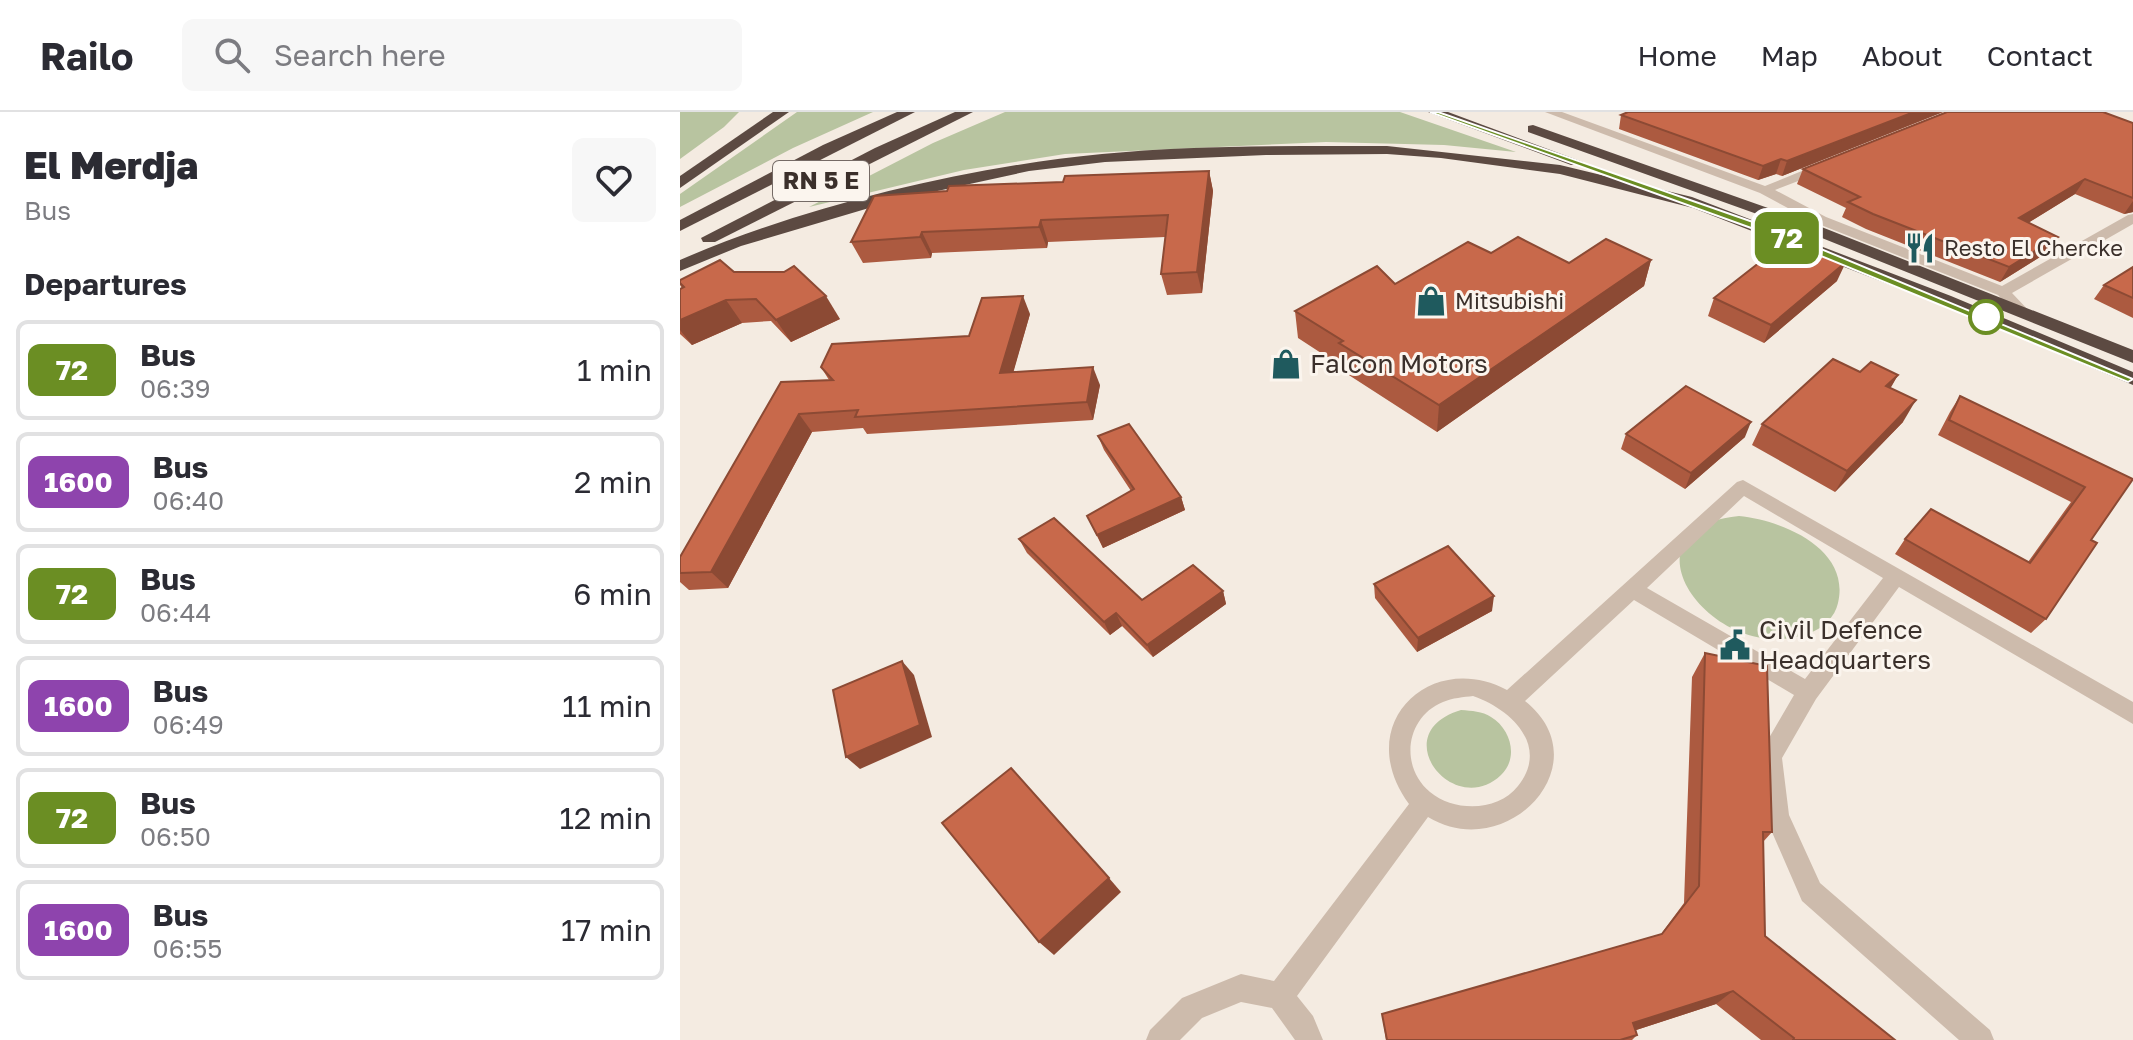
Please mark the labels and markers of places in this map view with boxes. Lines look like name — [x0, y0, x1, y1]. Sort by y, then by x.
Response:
restaurant icon: Resto El Chercke — [1903, 231, 1937, 265]
place label: Resto El Chercke — [1944, 234, 2123, 261]
shop icon: Mitsubishi — [1414, 284, 1448, 318]
place label: Mitsubishi — [1455, 287, 1564, 314]
unlabelled marker — [1969, 300, 2003, 334]
shop icon: Falcon Motors — [1269, 347, 1303, 381]
place label: Falcon Motors — [1310, 348, 1488, 379]
place label: Civil Defence Headquarters — [1759, 614, 1931, 675]
public building icon: Civil Defence Headquarters — [1718, 628, 1752, 662]

